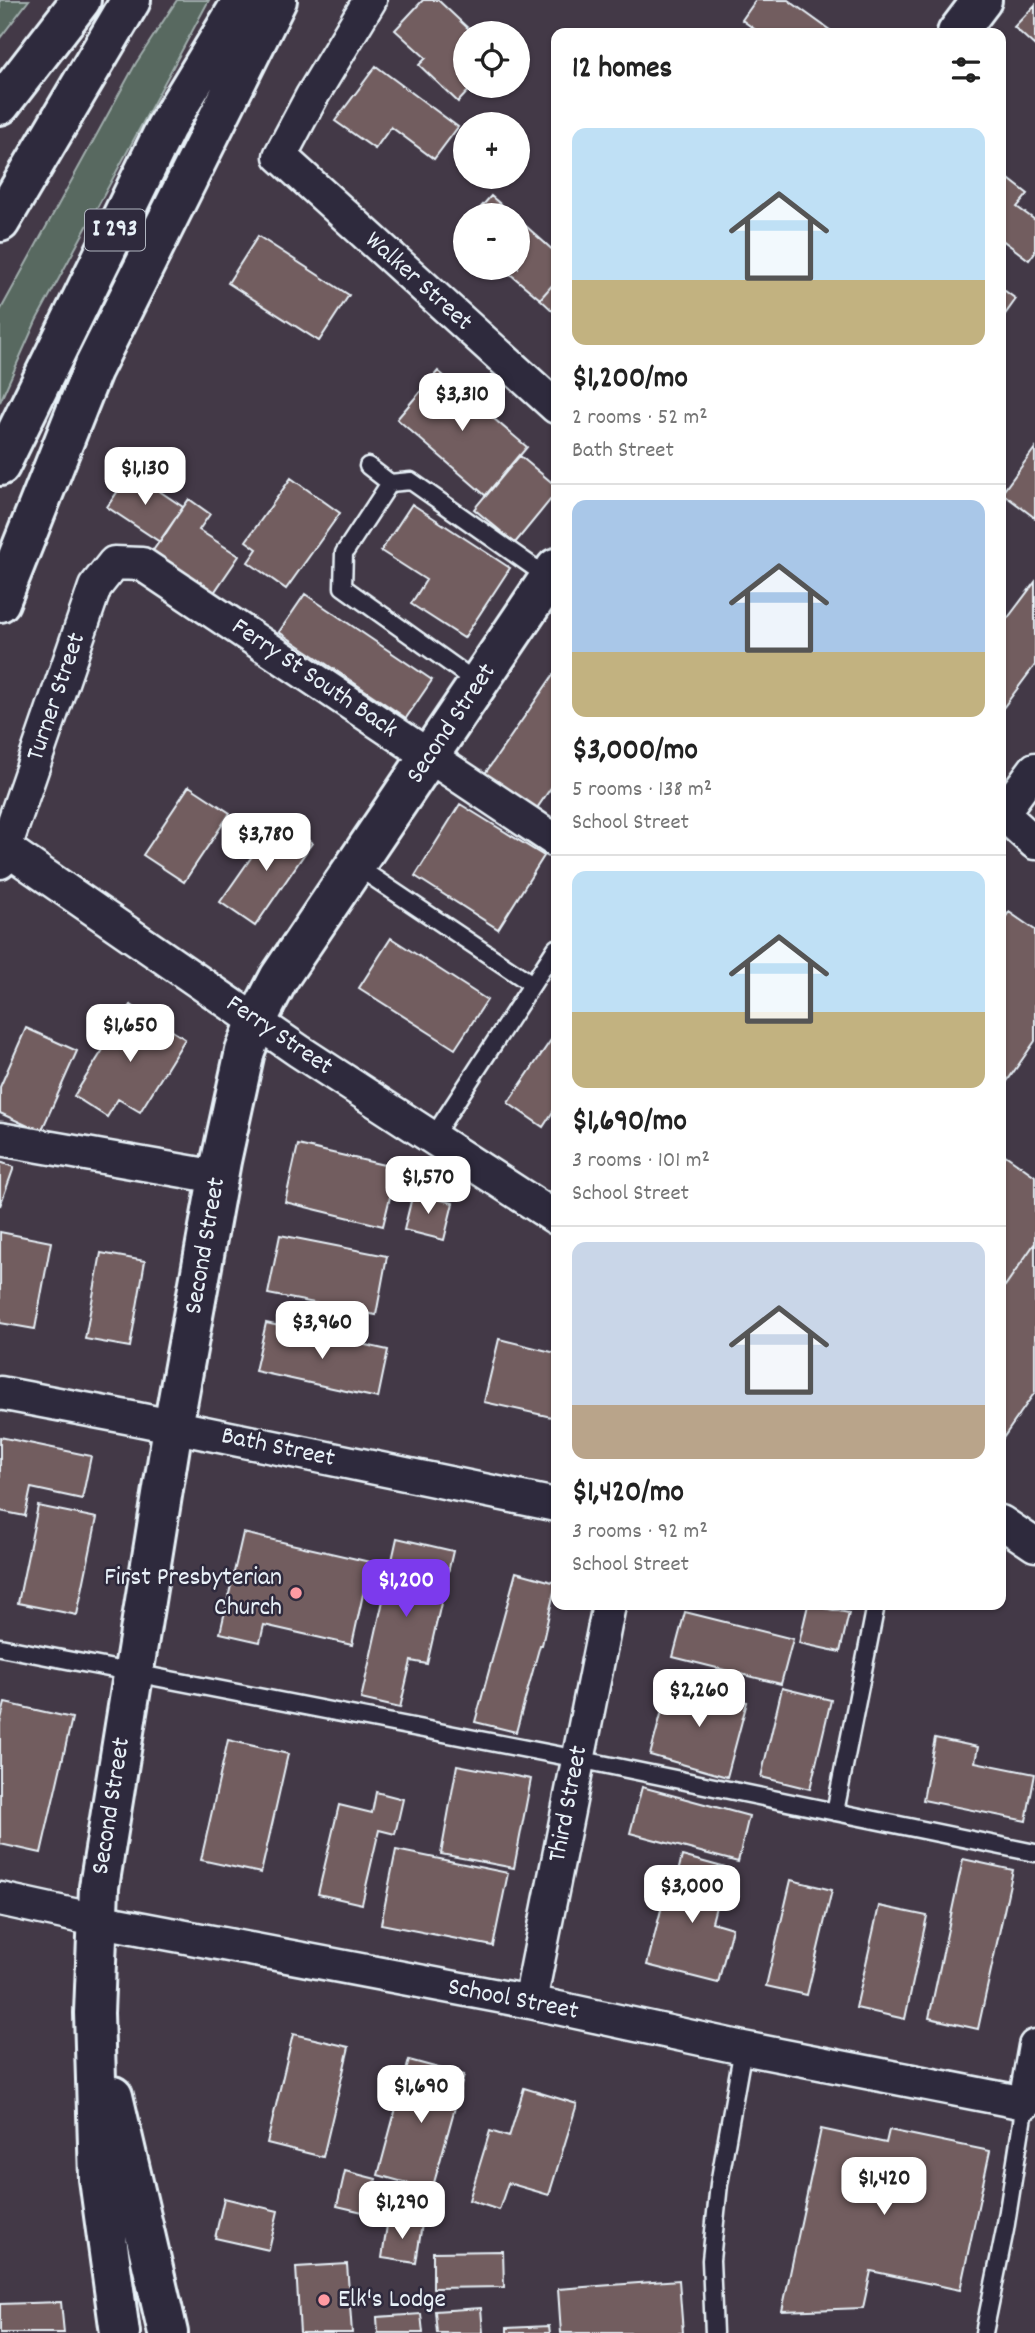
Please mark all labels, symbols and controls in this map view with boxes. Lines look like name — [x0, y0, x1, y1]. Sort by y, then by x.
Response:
map controls — [453, 21, 530, 280]
button: locate — [453, 21, 530, 98]
text: 12 homes — [572, 49, 672, 92]
icon: filters — [947, 51, 985, 89]
button: + — [453, 112, 530, 189]
icon: home — [716, 173, 842, 299]
button: − — [453, 203, 530, 280]
road number: I 293 — [85, 210, 145, 250]
street label: Walker Street — [356, 223, 481, 341]
text: $1,200/mo — [572, 359, 688, 402]
pin: $3,310 — [405, 374, 519, 433]
text: $3,310 — [435, 379, 489, 412]
text: 2 rooms · 52 m² — [572, 402, 708, 435]
text: Bath Street — [572, 435, 674, 468]
pin: $1,130 — [88, 448, 202, 507]
text: $1,130 — [121, 453, 169, 486]
icon: home — [716, 545, 842, 671]
street label: Ferry St South Back — [224, 610, 404, 748]
street label: Turner Street — [18, 627, 96, 766]
street label: Second Street — [398, 656, 506, 792]
text: $3,000/mo — [572, 731, 698, 774]
text: 5 rooms · 138 m² — [572, 774, 712, 807]
text: School Street — [572, 807, 689, 840]
pin: $3,780 — [209, 814, 323, 873]
text: $3,780 — [238, 819, 294, 852]
icon: home — [716, 916, 842, 1042]
street label: Ferry Street — [218, 987, 340, 1086]
pin: $1,650 — [73, 1004, 187, 1064]
text: $1,650 — [102, 1010, 158, 1043]
text: $1,690/mo — [572, 1102, 687, 1145]
text: 3 rooms · 101 m² — [572, 1145, 710, 1178]
pin: $1,570 — [371, 1156, 485, 1216]
text: $1,570 — [401, 1162, 455, 1195]
street label: Second Street — [176, 1174, 236, 1317]
text: School Street — [572, 1178, 689, 1211]
icon: home — [716, 1287, 842, 1413]
pin: $3,960 — [265, 1302, 379, 1361]
text: $3,960 — [292, 1307, 352, 1340]
street label: Bath Street — [218, 1418, 339, 1478]
text: $1,420/mo — [572, 1473, 684, 1516]
text: 3 rooms · 92 m² — [572, 1516, 708, 1549]
text: School Street — [572, 1549, 689, 1582]
place label: First Presbyterian Church — [104, 1560, 282, 1627]
pin: $1,200 — [349, 1560, 463, 1619]
text: $1,200 — [378, 1565, 434, 1598]
marker: First Presbyterian Church — [288, 1585, 304, 1601]
pin: $2,260 — [642, 1670, 756, 1729]
text: $2,260 — [669, 1675, 729, 1708]
street label: Second Street — [83, 1734, 141, 1877]
street label: Third Street — [540, 1742, 598, 1865]
pin: $3,000 — [635, 1866, 749, 1925]
text: $3,000 — [660, 1871, 724, 1904]
street label: School Street — [445, 1969, 582, 2031]
pin: $1,690 — [364, 2066, 478, 2125]
text: $1,690 — [393, 2071, 449, 2104]
pin: $1,420 — [827, 2158, 941, 2217]
text: $1,420 — [857, 2163, 911, 2196]
pin: $1,290 — [345, 2182, 459, 2241]
text: $1,290 — [375, 2187, 429, 2220]
place label: Elk's Lodge — [338, 2282, 446, 2319]
marker: Elk's Lodge — [316, 2292, 332, 2308]

